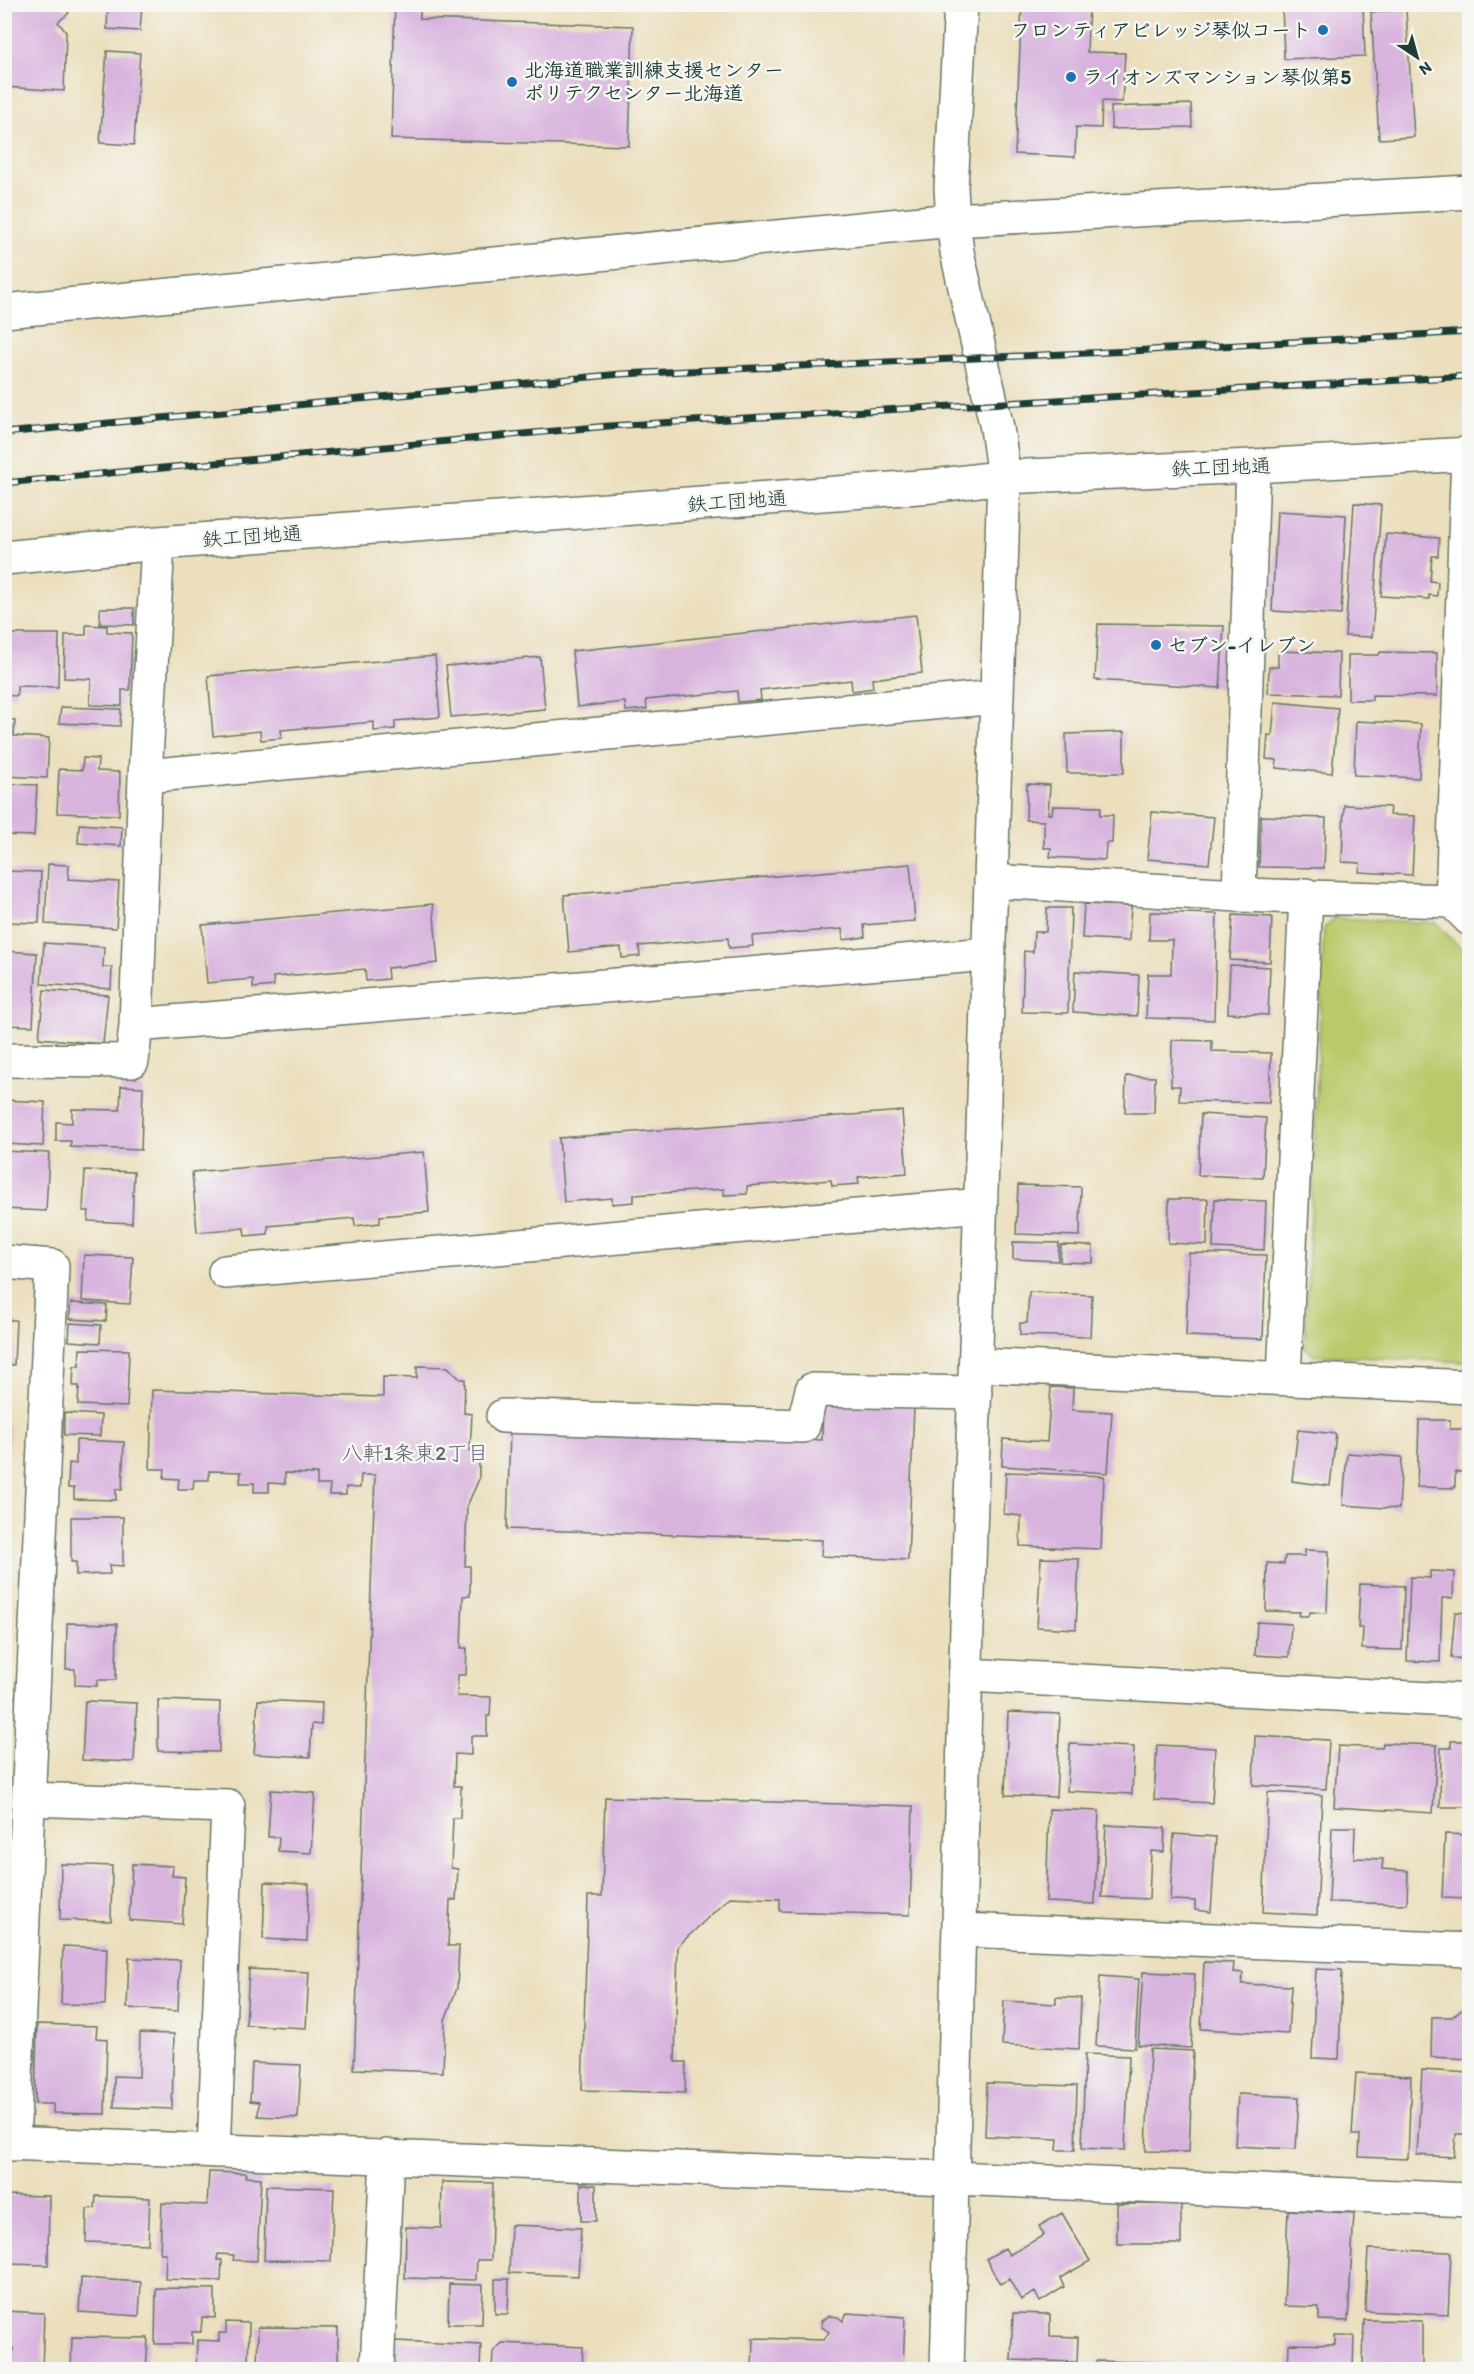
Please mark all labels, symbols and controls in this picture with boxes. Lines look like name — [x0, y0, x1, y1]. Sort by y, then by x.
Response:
place label: フロンティアビレッジ琴似コート — [1011, 18, 1311, 42]
marker: フロンティアビレッジ琴似コート — [1316, 23, 1330, 37]
north arrow — [1387, 27, 1447, 87]
place label: 北海道職業訓練支援センター ポリテクセンター北海道 — [524, 58, 784, 105]
text: N — [1416, 58, 1435, 80]
place label: ライオンズマンション琴似第5 — [1083, 65, 1352, 89]
marker: ライオンズマンション琴似第5 — [1064, 70, 1078, 84]
marker: 北海道職業訓練支援センター ポリテクセンター北海道 — [505, 75, 519, 89]
street label: 鉄工団地通 — [1171, 453, 1271, 481]
street label: 鉄工団地通 — [686, 486, 788, 516]
street label: 鉄工団地通 — [201, 521, 303, 551]
place label: セブン-イレブン — [1168, 633, 1316, 657]
marker: セブン-イレブン — [1149, 638, 1163, 652]
district label: 八軒1条東2丁目 — [342, 1440, 488, 1465]

